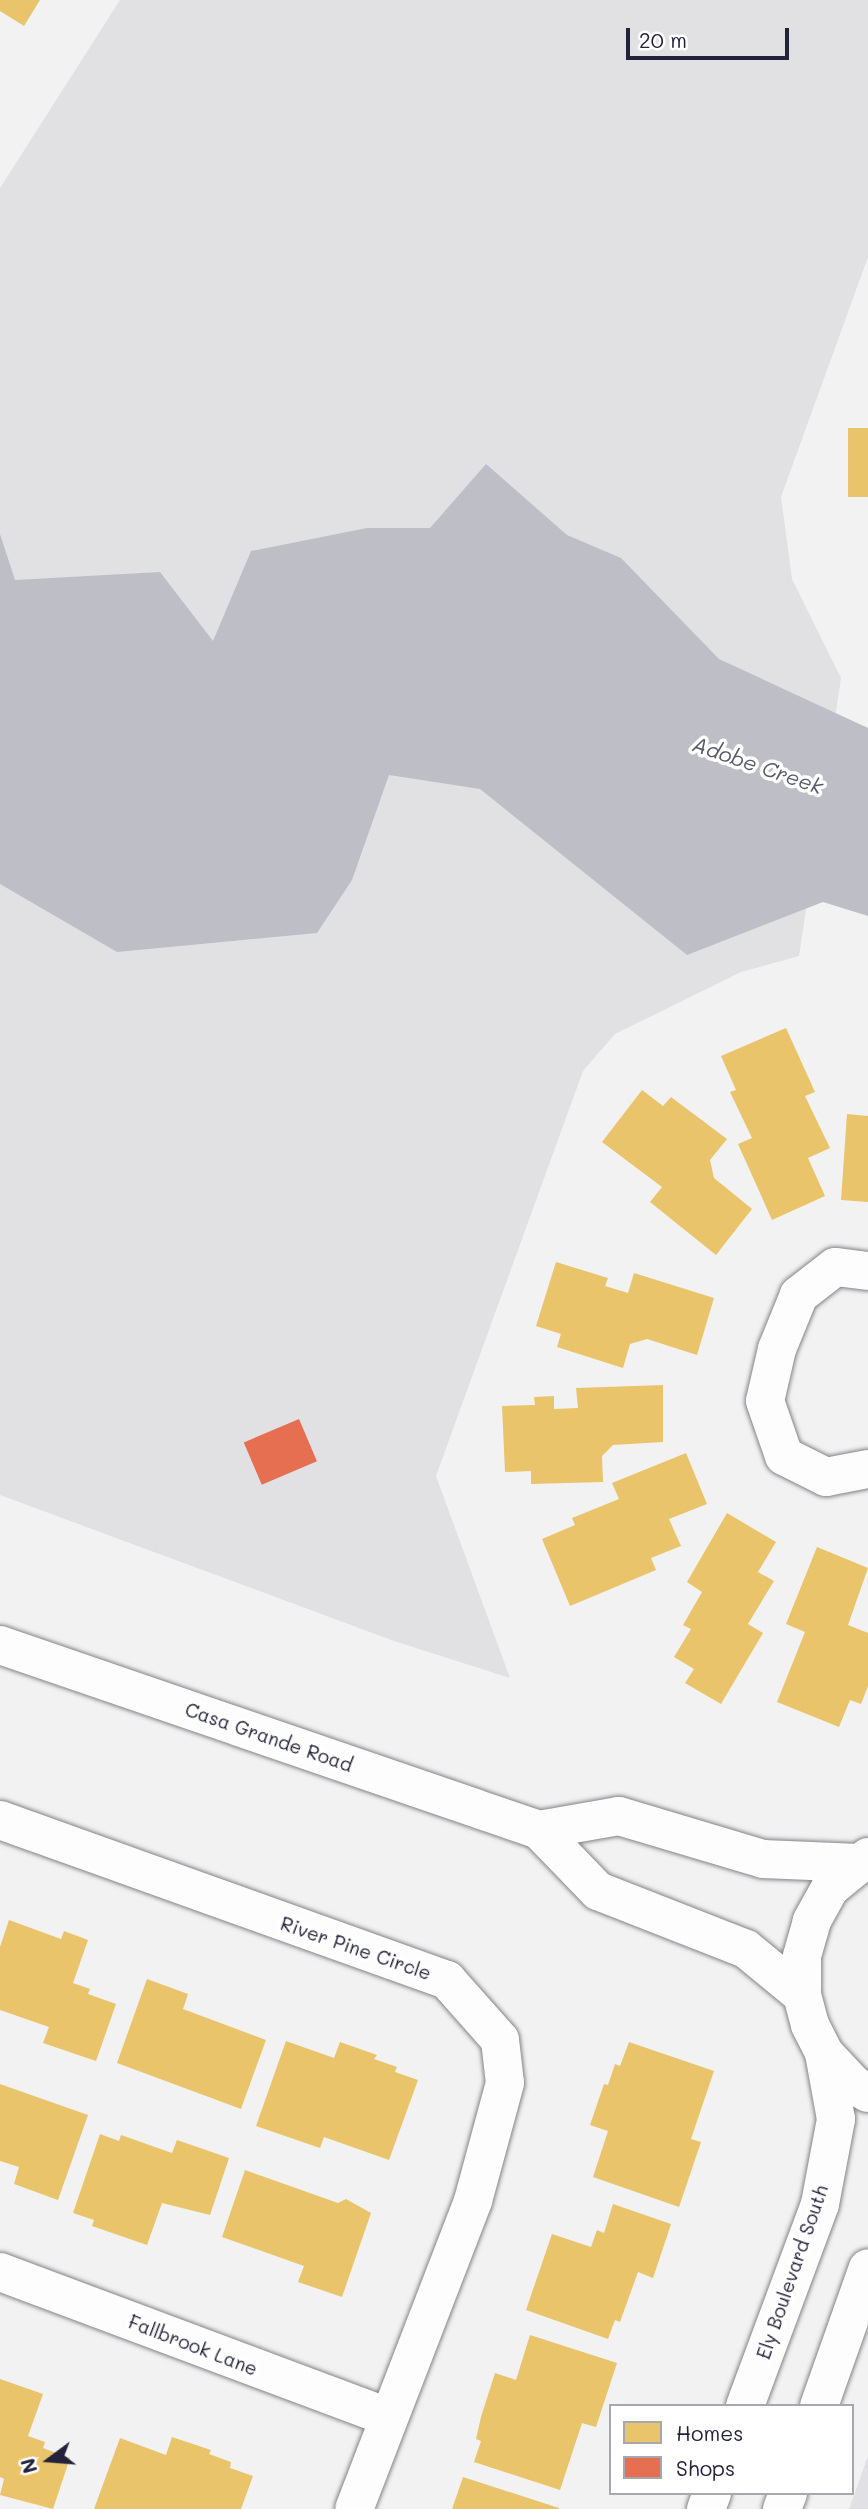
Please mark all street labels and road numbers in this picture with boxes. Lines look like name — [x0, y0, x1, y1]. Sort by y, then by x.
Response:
street label: Casa Grande Road — [182, 1698, 356, 1776]
street label: River Pine Circle — [278, 1912, 434, 1984]
street label: Ely Boulevard South — [751, 2182, 833, 2362]
street label: Fallbrook Lane — [125, 2310, 261, 2380]

